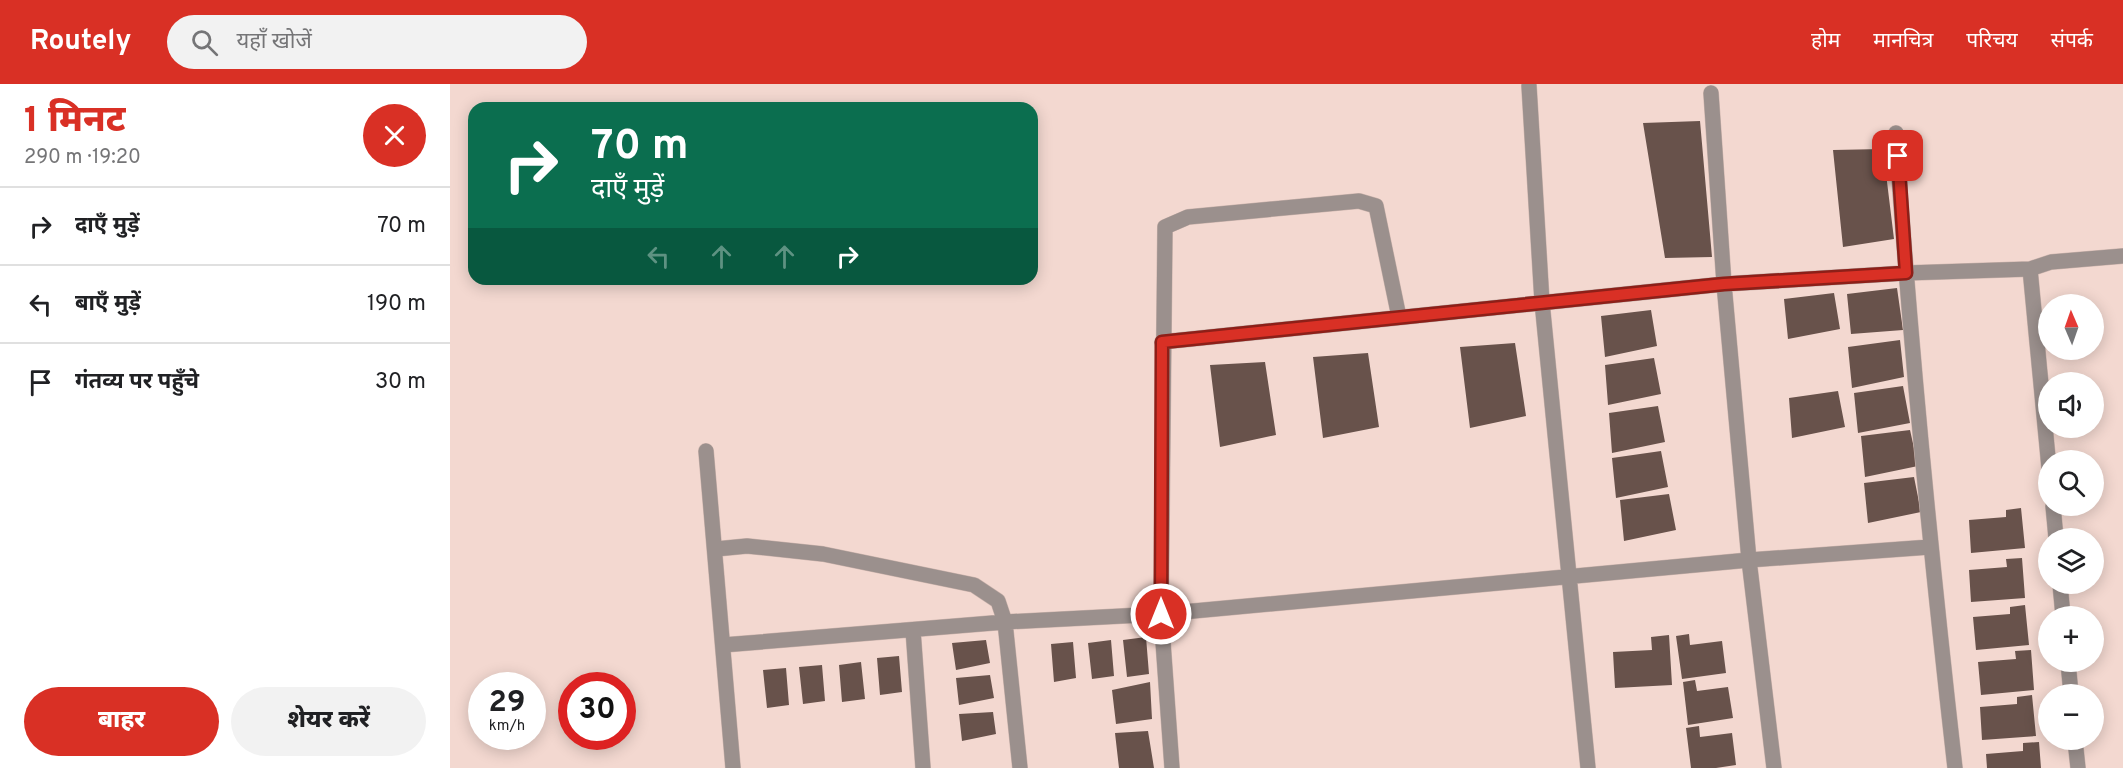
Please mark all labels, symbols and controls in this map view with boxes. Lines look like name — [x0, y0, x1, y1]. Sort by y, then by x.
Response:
search box — [167, 15, 587, 69]
text: Routely — [30, 24, 131, 60]
icon: search — [188, 26, 221, 59]
text: होम — [1811, 28, 1840, 55]
text: मानचित्र — [1873, 28, 1933, 55]
text: परिचय — [1966, 28, 2018, 55]
text: संपर्क — [2051, 28, 2093, 55]
text: यहाँ खोजें — [236, 29, 312, 56]
text: 1 मिनट — [24, 99, 125, 145]
button: close — [363, 104, 426, 167]
text: 70 m — [591, 121, 689, 174]
icon: right — [492, 126, 570, 204]
pin — [1872, 130, 1923, 181]
icon: arrive — [1881, 139, 1914, 172]
text: 290 m · 19:20 — [24, 145, 141, 171]
text: दाएँ मुड़ें — [591, 173, 664, 207]
icon: right — [24, 210, 57, 243]
text: दाएँ मुड़ें — [75, 213, 140, 240]
text: 70 m — [377, 213, 426, 240]
icon: left — [642, 240, 675, 273]
icon: ahead — [705, 240, 738, 273]
icon: ahead — [768, 240, 801, 273]
icon: right — [831, 240, 864, 273]
icon: left — [24, 288, 57, 321]
text: बाएँ मुड़ें — [75, 291, 141, 318]
text: 190 m — [367, 291, 426, 318]
north arrow — [2038, 294, 2104, 360]
map controls — [2038, 294, 2104, 750]
icon: arrive — [24, 366, 57, 399]
text: गंतव्य पर पहुँचे — [75, 369, 199, 396]
text: 30 m — [375, 369, 426, 396]
button: sound — [2038, 372, 2104, 438]
button: search — [2038, 450, 2104, 516]
button: layers — [2038, 528, 2104, 594]
position arrow — [1129, 582, 1193, 646]
button: + — [2038, 606, 2104, 672]
speed limit sign: 30 — [558, 672, 636, 750]
button: − — [2038, 684, 2104, 750]
text: 29 — [489, 685, 525, 722]
button: बाहर — [24, 687, 219, 756]
button: शेयर करें — [231, 687, 426, 756]
text: km/h — [489, 717, 525, 736]

